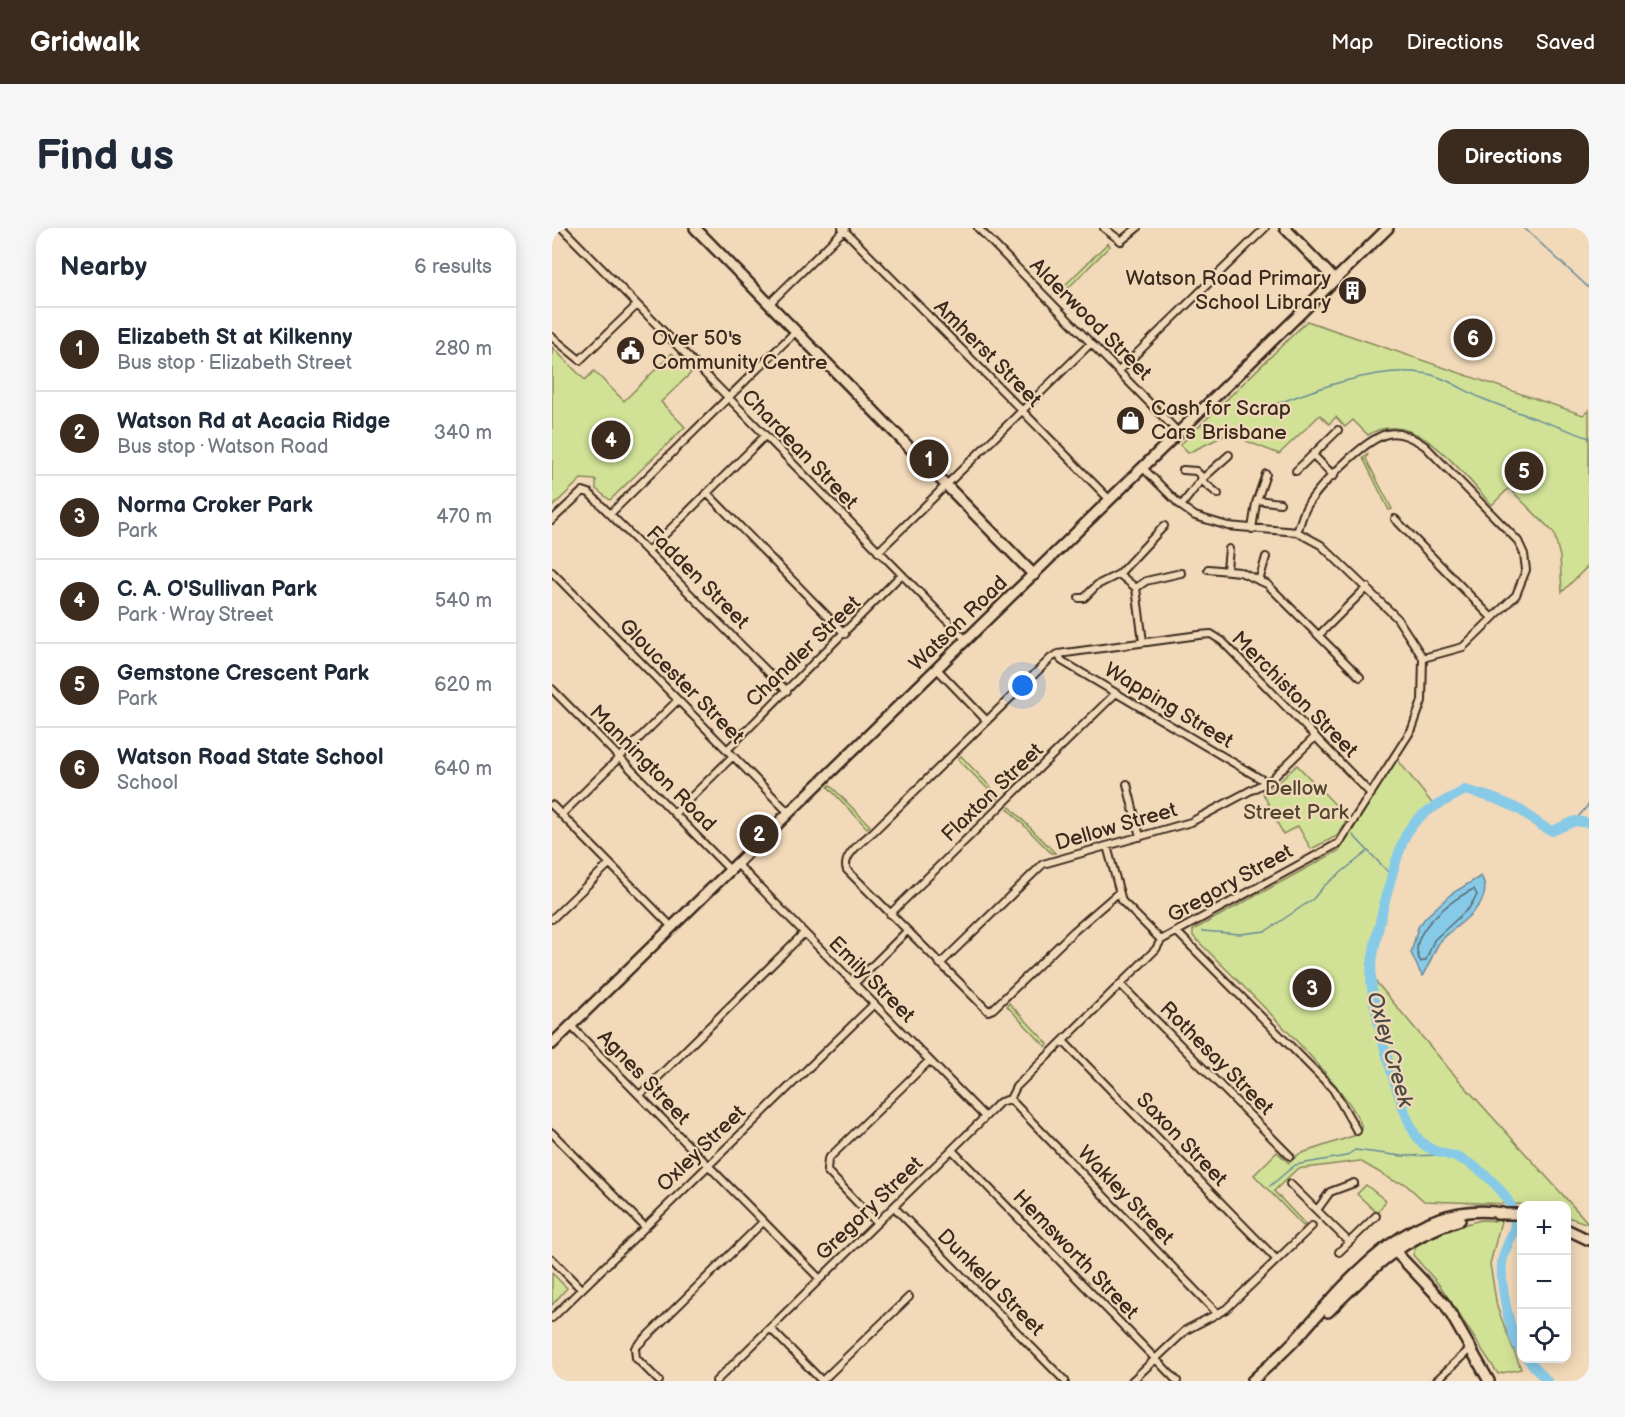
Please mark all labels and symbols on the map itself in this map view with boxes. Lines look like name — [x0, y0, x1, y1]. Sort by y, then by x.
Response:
street label: Alderwood Street — [1024, 253, 1157, 386]
place label: Watson Road Primary School Library — [1126, 266, 1332, 315]
building icon: Watson Road Primary School Library — [1336, 274, 1368, 306]
street label: Amherst Street — [929, 294, 1047, 413]
pin: 6 — [1454, 316, 1492, 360]
place label: Over 50's Community Centre — [652, 326, 827, 375]
public building icon: Over 50's Community Centre — [615, 334, 647, 366]
street label: Chardean Street — [736, 384, 863, 515]
place label: Cash for Scrap Cars Brisbane — [1151, 396, 1291, 445]
shop icon: Cash for Scrap Cars Brisbane — [1114, 404, 1146, 436]
pin: 4 — [592, 418, 630, 462]
pin: 1 — [910, 436, 949, 482]
pin: 5 — [1504, 448, 1544, 494]
street label: Fadden Street — [641, 521, 755, 634]
street label: Watson Road — [904, 570, 1013, 676]
street label: Chandler Street — [741, 590, 866, 712]
street label: Gloucester Street — [614, 614, 750, 749]
street label: Merchiston Street — [1226, 626, 1363, 763]
street label: Wapping Street — [1100, 657, 1238, 754]
your location — [1008, 671, 1037, 700]
street label: Mannington Road — [584, 700, 721, 837]
street label: Flaxton Street — [936, 737, 1049, 847]
park label: Dellow Street Park — [1243, 776, 1349, 825]
street label: Dellow Street — [1052, 797, 1180, 856]
pin: 2 — [740, 812, 778, 856]
street label: Gregory Street — [1163, 839, 1298, 928]
street label: Emily Street — [823, 931, 920, 1028]
pin: 3 — [1292, 966, 1332, 1011]
water label: Oxley Creek — [1360, 988, 1419, 1112]
street label: Rothesay Street — [1155, 996, 1279, 1121]
street label: Agnes Street — [592, 1025, 695, 1130]
street label: Saxon Street — [1131, 1087, 1233, 1192]
street label: Oxley Street — [652, 1100, 751, 1197]
street label: Wakley Street — [1072, 1141, 1179, 1250]
street label: Gregory Street — [811, 1151, 928, 1266]
street label: Hemsworth Street — [1008, 1184, 1144, 1325]
street label: Dunkeld Street — [932, 1224, 1050, 1341]

